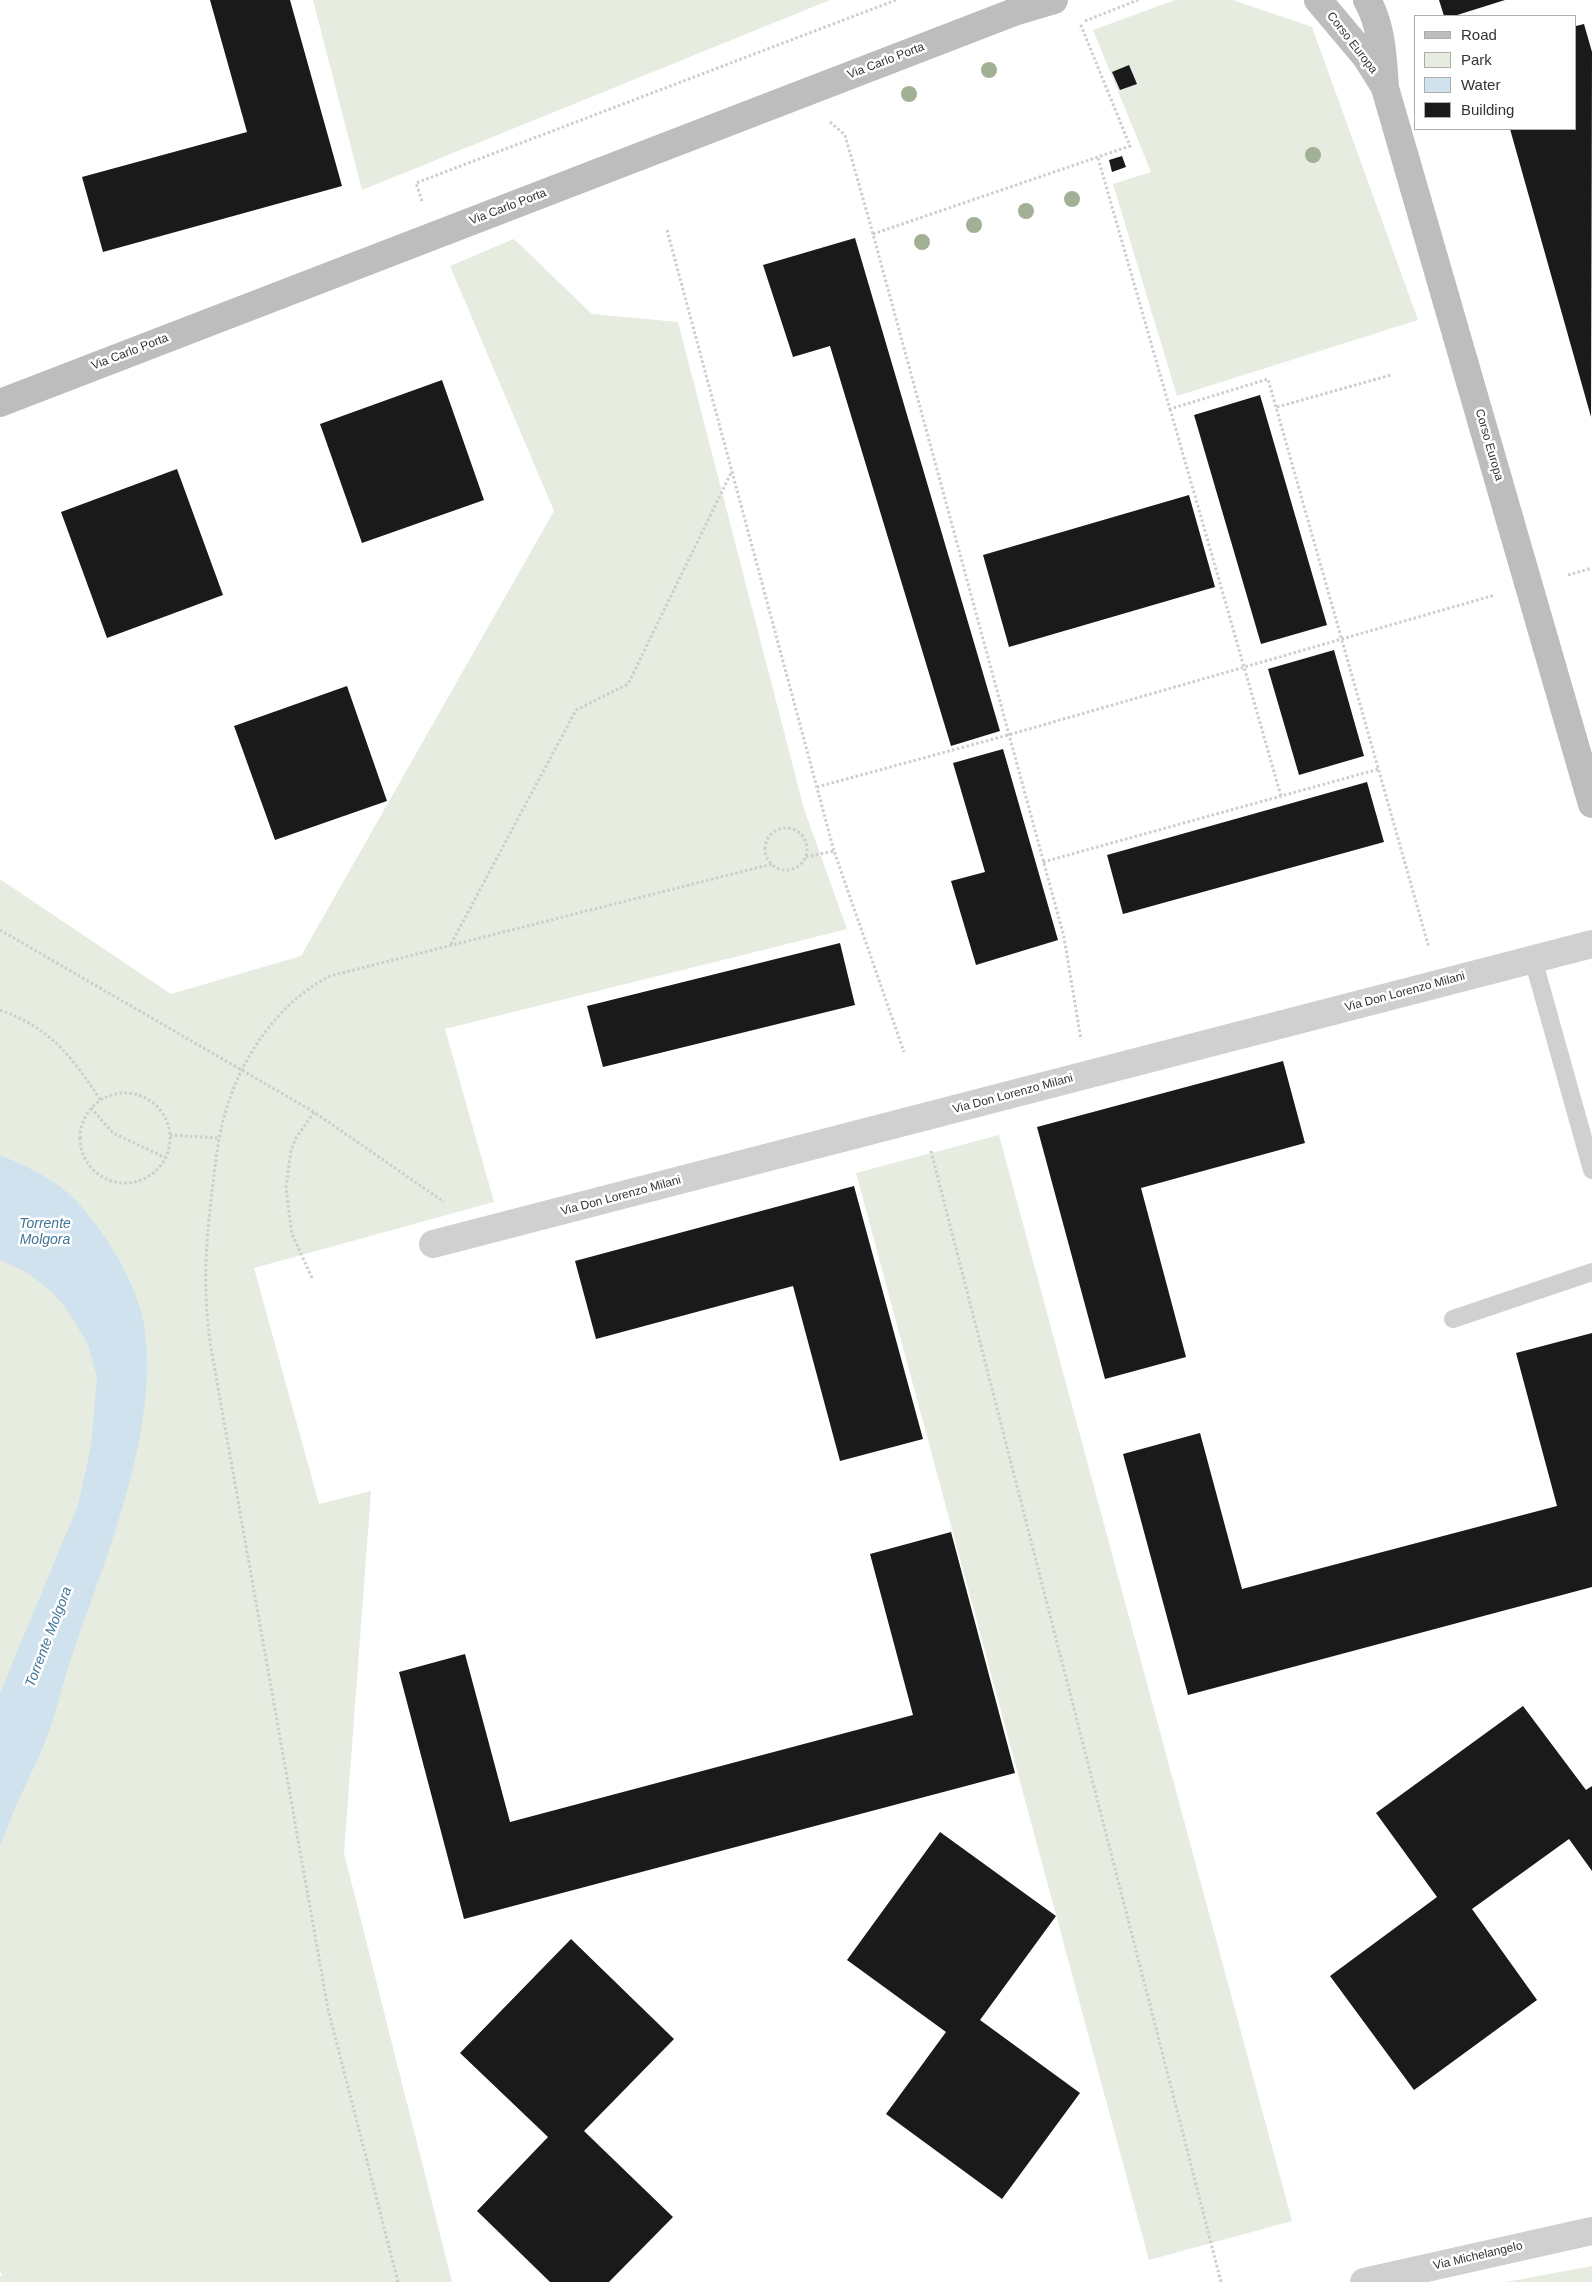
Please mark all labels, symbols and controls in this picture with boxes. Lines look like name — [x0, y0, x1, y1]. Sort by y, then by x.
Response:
street label: Corso Europa — [1324, 9, 1380, 77]
legend — [1414, 15, 1577, 130]
text: Road — [1461, 26, 1497, 43]
street label: Via Carlo Porta — [846, 40, 926, 82]
text: Park — [1461, 51, 1492, 68]
text: Water — [1461, 76, 1500, 93]
text: Building — [1461, 101, 1514, 118]
street label: Via Carlo Porta — [468, 186, 548, 228]
street label: Via Carlo Porta — [90, 331, 170, 373]
street label: Corso Europa — [1472, 407, 1506, 483]
street label: Via Don Lorenzo Milani — [1343, 969, 1467, 1015]
street label: Via Don Lorenzo Milani — [951, 1071, 1075, 1117]
street label: Via Don Lorenzo Milani — [559, 1173, 683, 1219]
water label: Torrente Molgora — [19, 1216, 71, 1248]
water label: Torrente Molgora — [22, 1584, 76, 1690]
street label: Via Michelangelo — [1432, 2239, 1524, 2273]

